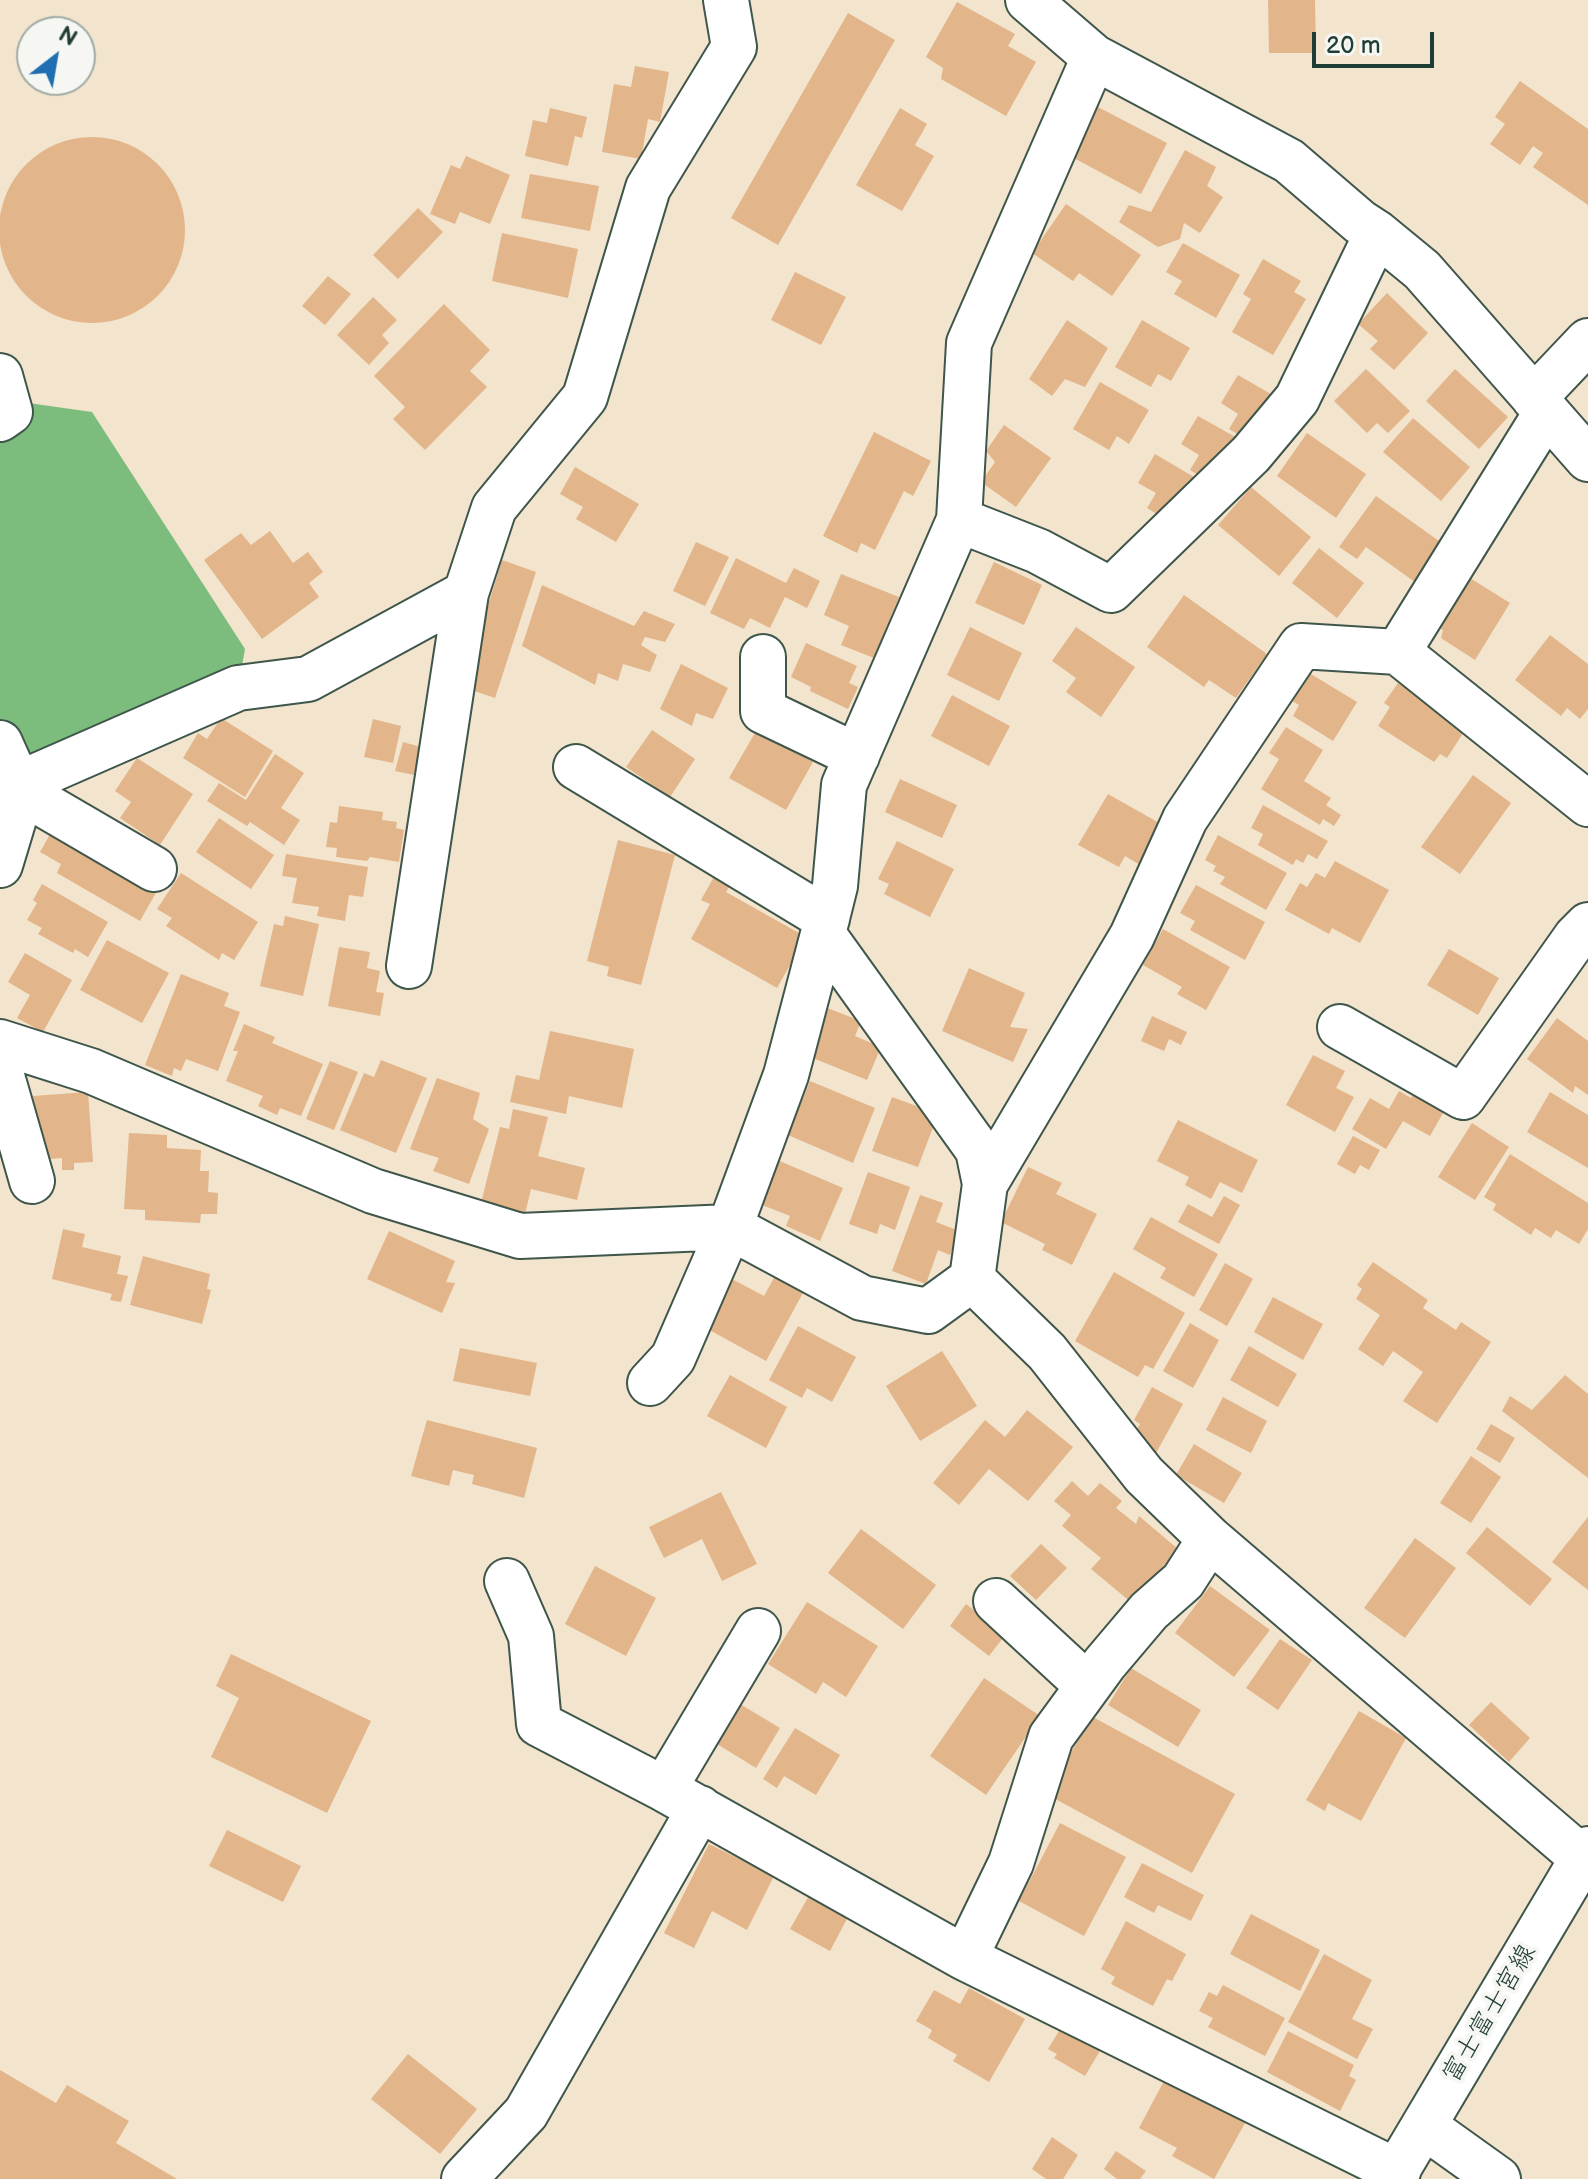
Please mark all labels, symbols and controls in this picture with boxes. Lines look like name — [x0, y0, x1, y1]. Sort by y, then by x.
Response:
north arrow — [16, 16, 96, 96]
scale bar — [1316, 16, 1438, 66]
text: N — [54, 21, 82, 53]
text: 20 m — [1326, 31, 1381, 60]
street label: 富士富士宮線 — [1436, 1939, 1544, 2089]

